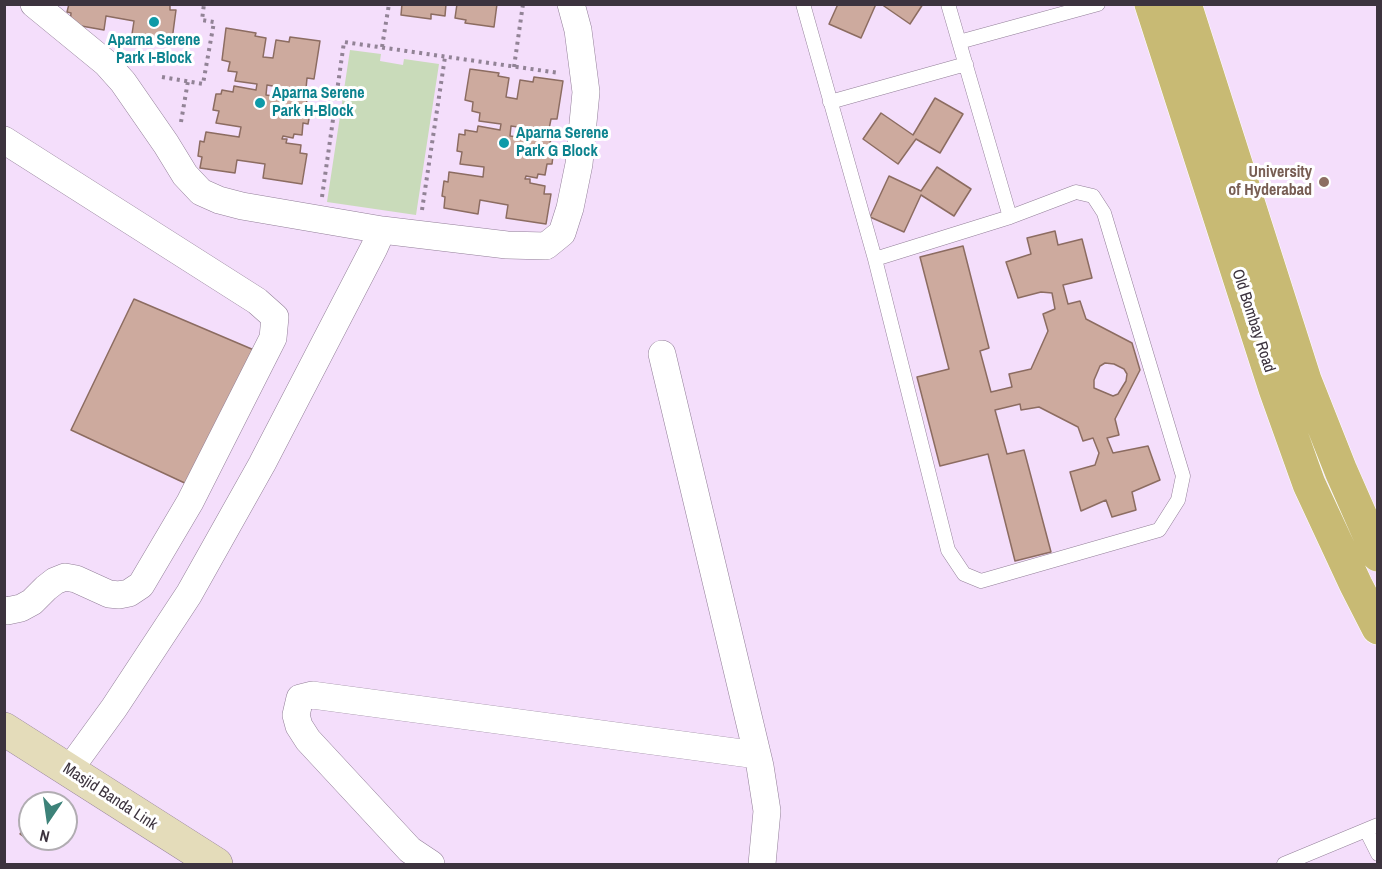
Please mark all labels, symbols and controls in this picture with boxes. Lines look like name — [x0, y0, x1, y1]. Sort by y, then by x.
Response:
marker: Aparna Serene Park I-Block — [147, 15, 161, 29]
place label: Aparna Serene Park I-Block — [108, 31, 200, 69]
place label: Aparna Serene Park H-Block — [272, 84, 365, 122]
marker: Aparna Serene Park H-Block — [253, 96, 267, 110]
place label: Aparna Serene Park G Block — [516, 124, 609, 162]
marker: Aparna Serene Park G Block — [497, 136, 511, 150]
place label: University of Hyderabad — [1228, 163, 1312, 201]
marker: University of Hyderabad — [1317, 175, 1331, 189]
street label: Old Bombay Road — [1227, 267, 1279, 375]
street label: Masjid Banda Link — [59, 759, 161, 835]
north arrow — [18, 791, 78, 851]
text: N — [37, 825, 52, 848]

